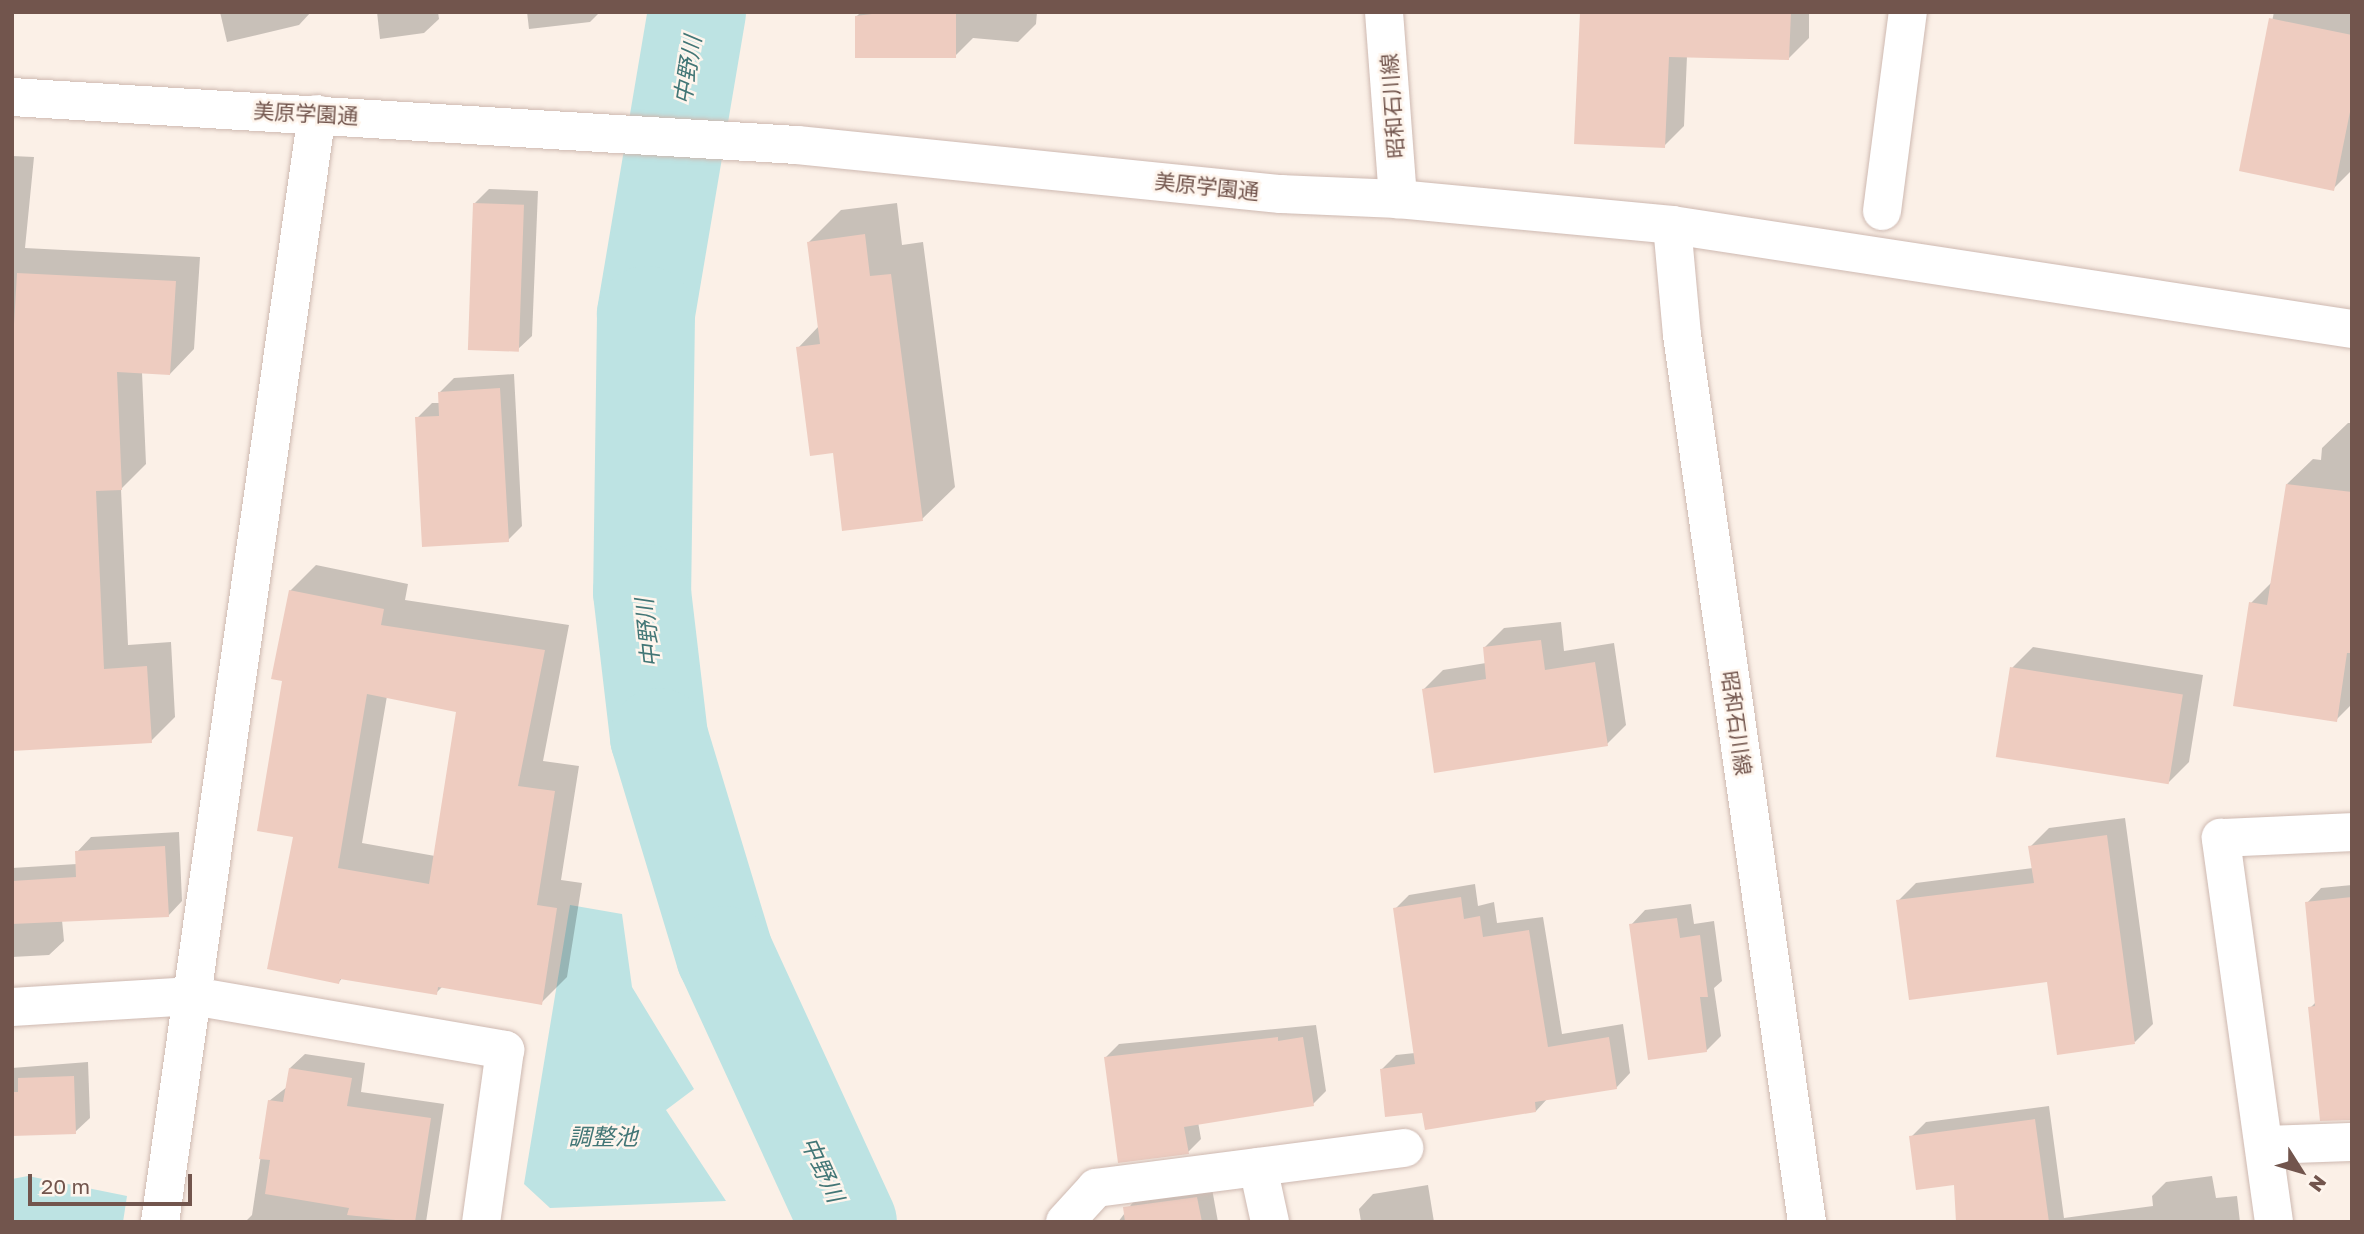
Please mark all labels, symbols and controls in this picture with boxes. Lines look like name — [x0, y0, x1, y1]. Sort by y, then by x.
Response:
water label: 中野川 — [668, 34, 706, 106]
street label: 昭和石川線 — [1376, 53, 1408, 159]
street label: 美原学園通 — [253, 98, 359, 128]
street label: 美原学園通 — [1153, 168, 1261, 204]
water label: 中野川 — [630, 597, 664, 669]
street label: 昭和石川線 — [1717, 669, 1757, 777]
water label: 調整池 — [569, 1122, 637, 1150]
water label: 中野川 — [796, 1132, 850, 1206]
north arrow — [2266, 1136, 2336, 1206]
scale bar — [32, 1160, 196, 1204]
text: N — [2305, 1171, 2332, 1197]
text: 20 m — [41, 1173, 90, 1199]

